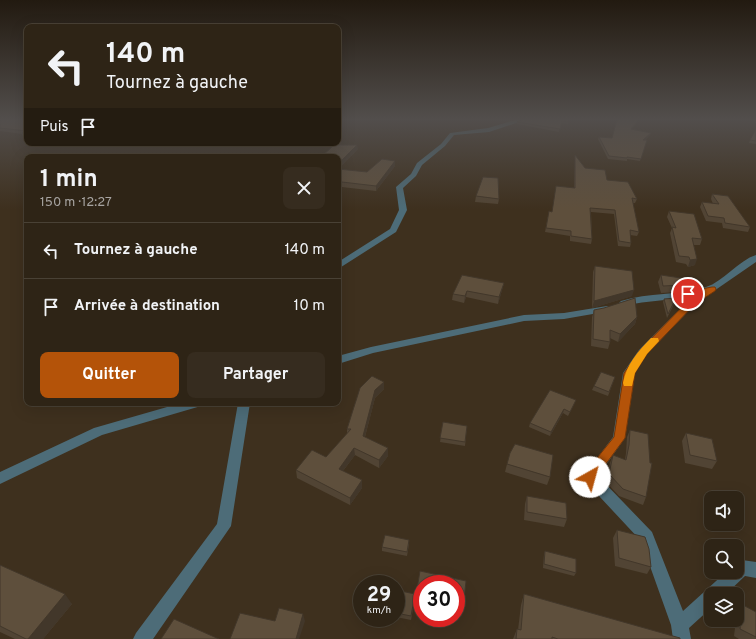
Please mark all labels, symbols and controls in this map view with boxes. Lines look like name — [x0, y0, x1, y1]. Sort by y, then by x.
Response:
text: 140 m — [106, 37, 185, 73]
icon: left — [40, 40, 92, 92]
text: Tournez à gauche — [106, 72, 248, 95]
icon: arrive — [77, 116, 99, 138]
text: Puis — [40, 118, 69, 137]
text: 1 min — [40, 165, 98, 195]
button: close — [283, 167, 325, 209]
text: 150 m · 12:27 — [40, 195, 112, 211]
icon: left — [40, 240, 62, 262]
text: Tournez à gauche — [74, 241, 198, 260]
text: 140 m — [285, 241, 325, 260]
pin — [671, 277, 705, 311]
icon: arrive — [677, 283, 699, 305]
icon: arrive — [40, 296, 62, 318]
text: Arrivée à destination — [74, 297, 220, 316]
text: 10 m — [294, 297, 325, 316]
button: Quitter — [40, 352, 179, 398]
button: Partager — [187, 352, 325, 398]
position arrow — [569, 456, 611, 498]
map controls — [704, 491, 744, 627]
button: sound — [704, 491, 744, 531]
button: search — [704, 539, 744, 579]
speed limit sign: 30 — [413, 575, 465, 627]
text: 29 — [367, 583, 391, 609]
button: layers — [704, 587, 744, 627]
text: km/h — [367, 604, 391, 617]

